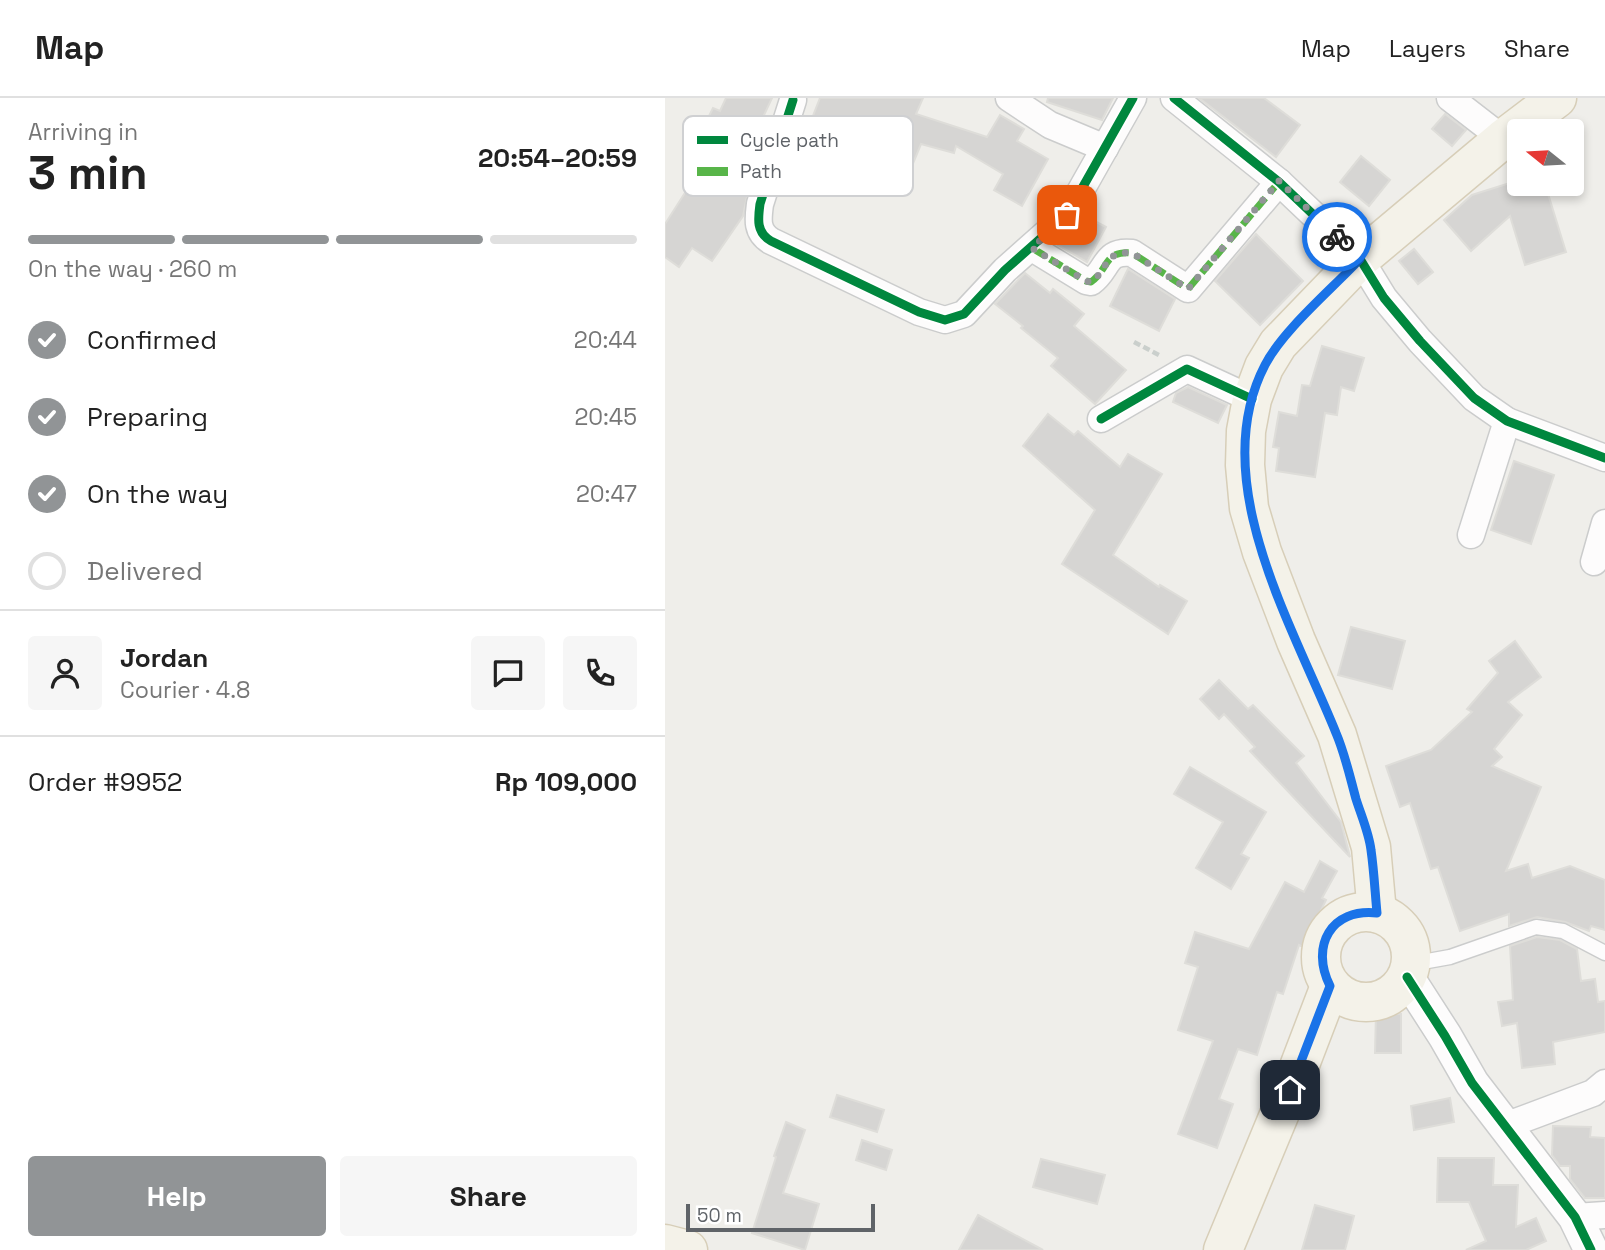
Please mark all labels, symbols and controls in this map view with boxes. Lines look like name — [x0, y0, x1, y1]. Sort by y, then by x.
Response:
text: Map — [35, 27, 104, 69]
text: Map — [1301, 33, 1351, 64]
text: Layers — [1389, 33, 1466, 64]
text: Share — [1504, 33, 1570, 64]
legend — [683, 116, 913, 196]
text: Arriving in — [28, 117, 138, 147]
north arrow — [1507, 119, 1584, 196]
map controls — [1507, 119, 1584, 196]
text: Cycle path — [740, 128, 839, 153]
text: 20:54–20:59 — [478, 141, 637, 175]
text: 3 min — [28, 144, 148, 202]
text: Path — [740, 159, 782, 184]
pin — [1037, 185, 1097, 245]
icon: bag — [1048, 196, 1086, 234]
courier — [1302, 202, 1372, 272]
icon: bike — [1318, 218, 1356, 256]
text: On the way · 260 m — [28, 254, 237, 284]
icon: check — [28, 321, 66, 359]
text: Confirmed — [87, 323, 217, 357]
text: 20:44 — [574, 325, 637, 355]
icon: check — [28, 398, 66, 436]
text: Preparing — [87, 400, 208, 434]
text: 20:45 — [574, 402, 637, 432]
icon: check — [28, 475, 66, 513]
text: On the way — [87, 477, 228, 511]
text: 20:47 — [576, 479, 637, 509]
text: Delivered — [87, 554, 203, 588]
button: person — [28, 636, 102, 710]
button: chat — [471, 636, 545, 710]
button: phone — [563, 636, 637, 710]
text: Jordan — [120, 641, 208, 675]
text: Courier · 4.8 — [120, 675, 250, 705]
text: Order #9952 — [28, 765, 183, 799]
text: Rp 109,000 — [495, 765, 637, 799]
pin — [1260, 1060, 1320, 1120]
icon: home — [1271, 1071, 1309, 1109]
button: Help — [28, 1156, 326, 1236]
button: Share — [340, 1156, 637, 1236]
scale bar — [686, 1201, 875, 1233]
text: 50 m — [697, 1203, 742, 1228]

